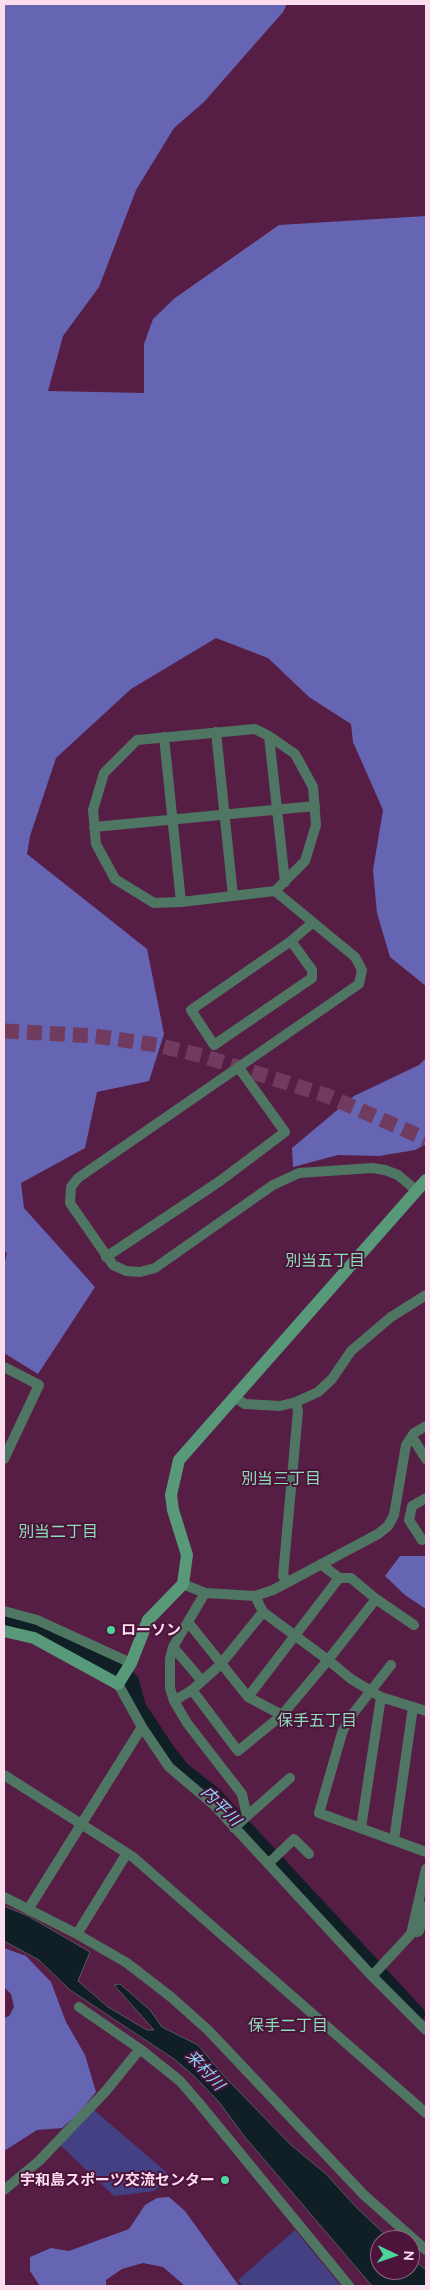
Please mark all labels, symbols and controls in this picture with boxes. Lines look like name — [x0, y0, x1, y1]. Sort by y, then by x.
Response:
district label: 別当五丁目 — [285, 1251, 365, 1271]
district label: 別当三丁目 — [241, 1469, 321, 1489]
district label: 別当二丁目 — [18, 1522, 98, 1542]
place label: ローソン — [121, 1621, 181, 1639]
marker: ローソン — [105, 1624, 117, 1636]
district label: 保手五丁目 — [277, 1711, 357, 1731]
water label: 内平川 — [197, 1782, 245, 1830]
district label: 保手二丁目 — [248, 2016, 328, 2036]
water label: 来村川 — [182, 2046, 228, 2094]
place label: 宇和島スポーツ交流センター — [20, 2171, 215, 2189]
marker: 宇和島スポーツ交流センター — [219, 2174, 231, 2186]
north arrow — [370, 2230, 420, 2280]
text: N — [401, 2250, 417, 2261]

